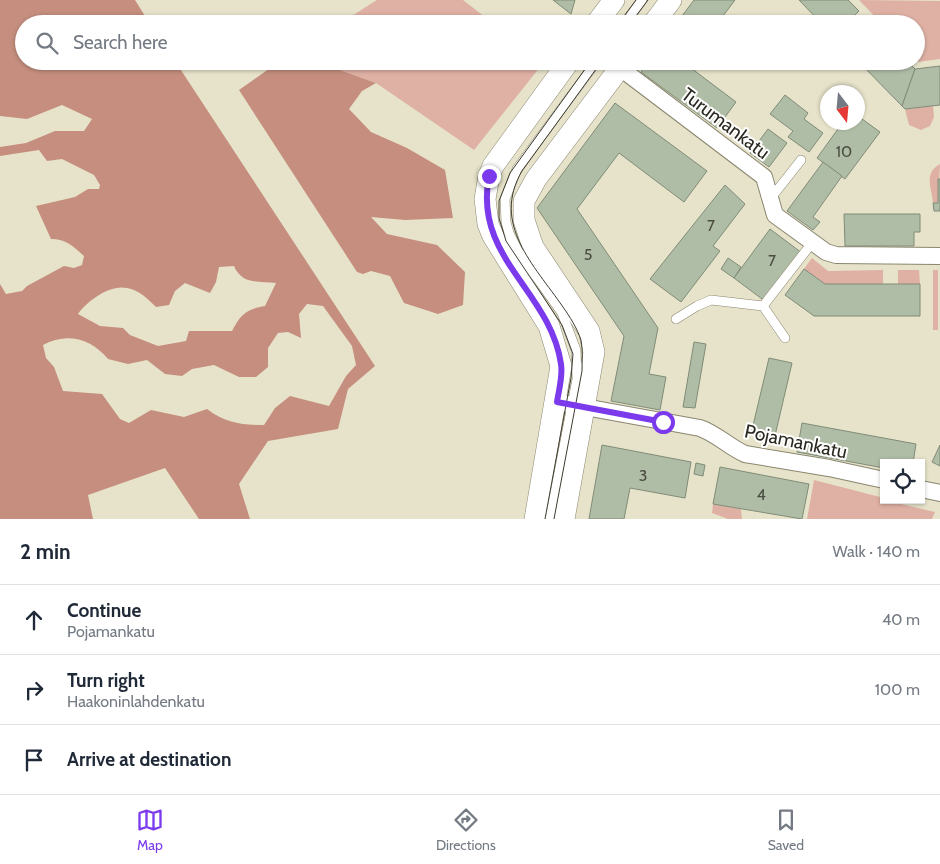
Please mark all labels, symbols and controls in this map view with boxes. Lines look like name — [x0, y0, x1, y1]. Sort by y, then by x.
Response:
search box — [15, 15, 925, 70]
icon: search — [33, 29, 61, 57]
text: Search here — [73, 31, 167, 54]
street label: Turumankatu — [677, 83, 774, 164]
north arrow — [820, 85, 865, 130]
house number: 10 — [836, 142, 852, 161]
route end — [478, 165, 501, 188]
house number: 7 — [707, 216, 715, 235]
house number: 5 — [584, 245, 592, 264]
house number: 7 — [768, 251, 776, 270]
route start — [652, 411, 675, 434]
street label: Pojamankatu — [742, 419, 849, 464]
map controls — [880, 459, 925, 504]
button: locate — [880, 459, 925, 504]
house number: 3 — [639, 466, 647, 485]
house number: 4 — [756, 485, 766, 504]
text: 2 min — [20, 539, 71, 564]
text: Walk · 140 m — [833, 542, 920, 561]
text: Continue — [67, 599, 141, 622]
icon: ahead — [20, 606, 48, 634]
text: 40 m — [882, 610, 920, 629]
text: Pojamankatu — [67, 622, 155, 641]
text: Turn right — [67, 669, 145, 692]
icon: right — [20, 676, 48, 704]
text: 100 m — [875, 680, 920, 699]
text: Haakoninlahdenkatu — [67, 692, 205, 711]
icon: arrive — [20, 746, 48, 774]
text: Arrive at destination — [67, 748, 231, 771]
tab: Map — [136, 806, 164, 854]
tab: Directions — [436, 806, 496, 854]
tab: Saved — [768, 806, 804, 854]

